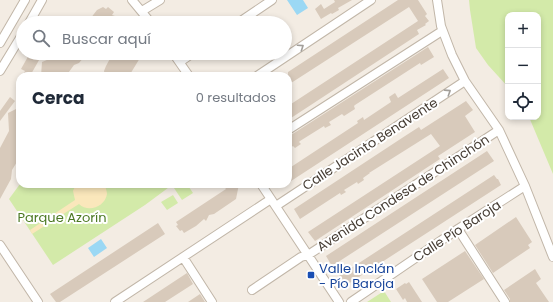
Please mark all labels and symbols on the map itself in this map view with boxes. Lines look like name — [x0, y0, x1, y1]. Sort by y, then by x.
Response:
one-way arrow — [297, 44, 304, 51]
one-way arrow — [444, 90, 451, 97]
street label: Calle Jacinto Benavente — [299, 93, 441, 195]
street label: Avenida Condesa de Chinchón — [313, 130, 493, 256]
street label: Calle Pío Baroja — [409, 195, 505, 267]
park label: Parque Azorín — [17, 208, 107, 227]
place label: Valle Inclán - Pío Baroja — [319, 259, 394, 293]
marker: Valle Inclán - Pío Baroja — [306, 270, 316, 280]

